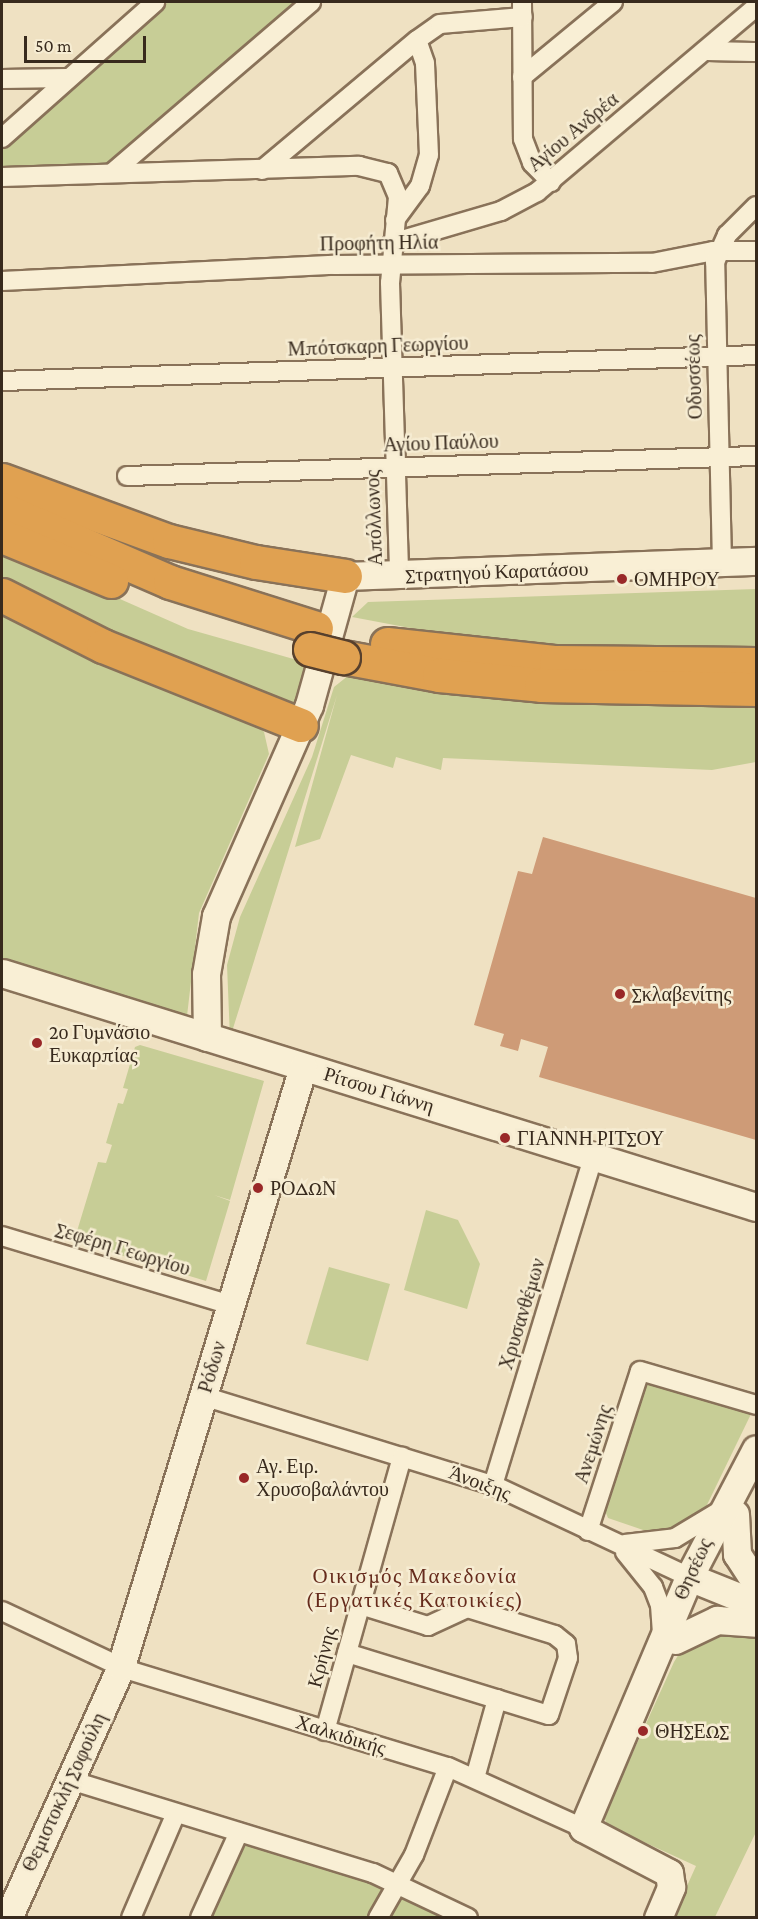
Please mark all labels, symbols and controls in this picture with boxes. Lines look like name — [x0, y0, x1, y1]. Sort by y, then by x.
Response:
scale bar — [27, 24, 148, 62]
text: 50 m — [35, 36, 72, 56]
street label: Αγίου Ανδρέα — [523, 87, 623, 177]
street label: Προφήτη Ηλία — [319, 230, 439, 256]
street label: Μπότσκαρη Γεωργίου — [287, 331, 469, 361]
street label: Οδυσσέως — [681, 334, 707, 420]
street label: Αγίου Παύλου — [383, 429, 499, 457]
street label: Απόλλωνος — [360, 469, 388, 567]
street label: Στρατηγού Καρατάσου — [405, 557, 589, 587]
place label: ΟΜΗΡΟΥ — [634, 567, 720, 591]
marker: ΟΜΗΡΟΥ — [615, 572, 629, 586]
place label: Σκλαβενίτης — [632, 982, 731, 1006]
marker: Σκλαβενίτης — [613, 987, 627, 1001]
place label: 2ο Γυμνάσιο Ευκαρπίας — [49, 1020, 150, 1067]
marker: 2ο Γυμνάσιο Ευκαρπίας — [30, 1036, 44, 1050]
street label: Ρίτσου Γιάννη — [321, 1062, 437, 1118]
place label: ΓΙΑΝΝΗ ΡΙΤΣΟΥ — [517, 1126, 664, 1150]
marker: ΓΙΑΝΝΗ ΡΙΤΣΟΥ — [498, 1131, 512, 1145]
place label: ΡΟΔΩΝ — [270, 1176, 336, 1200]
marker: ΡΟΔΩΝ — [251, 1181, 265, 1195]
street label: Σεφέρη Γεωργίου — [53, 1217, 193, 1281]
street label: Χρυσανθέμων — [494, 1255, 550, 1373]
street label: Ρόδων — [193, 1338, 231, 1396]
street label: Ανεμώνης — [569, 1401, 617, 1487]
place label: Αγ. Ειρ. Χρυσοβαλάντου — [256, 1454, 389, 1501]
street label: Άνοιξης — [446, 1460, 514, 1506]
marker: Αγ. Ειρ. Χρυσοβαλάντου — [237, 1471, 251, 1485]
street label: Θησέως — [669, 1534, 717, 1604]
district label: Οικισμός Μακεδονία (Εργατικές Κατοικίες) — [306, 1563, 524, 1613]
street label: Κρήνης — [302, 1624, 342, 1690]
street label: Θεμιστοκλή Σοφούλη — [17, 1709, 111, 1875]
street label: Χαλκιδικής — [293, 1710, 389, 1760]
place label: ΘΗΣΕΩΣ — [655, 1719, 729, 1743]
marker: ΘΗΣΕΩΣ — [636, 1724, 650, 1738]

